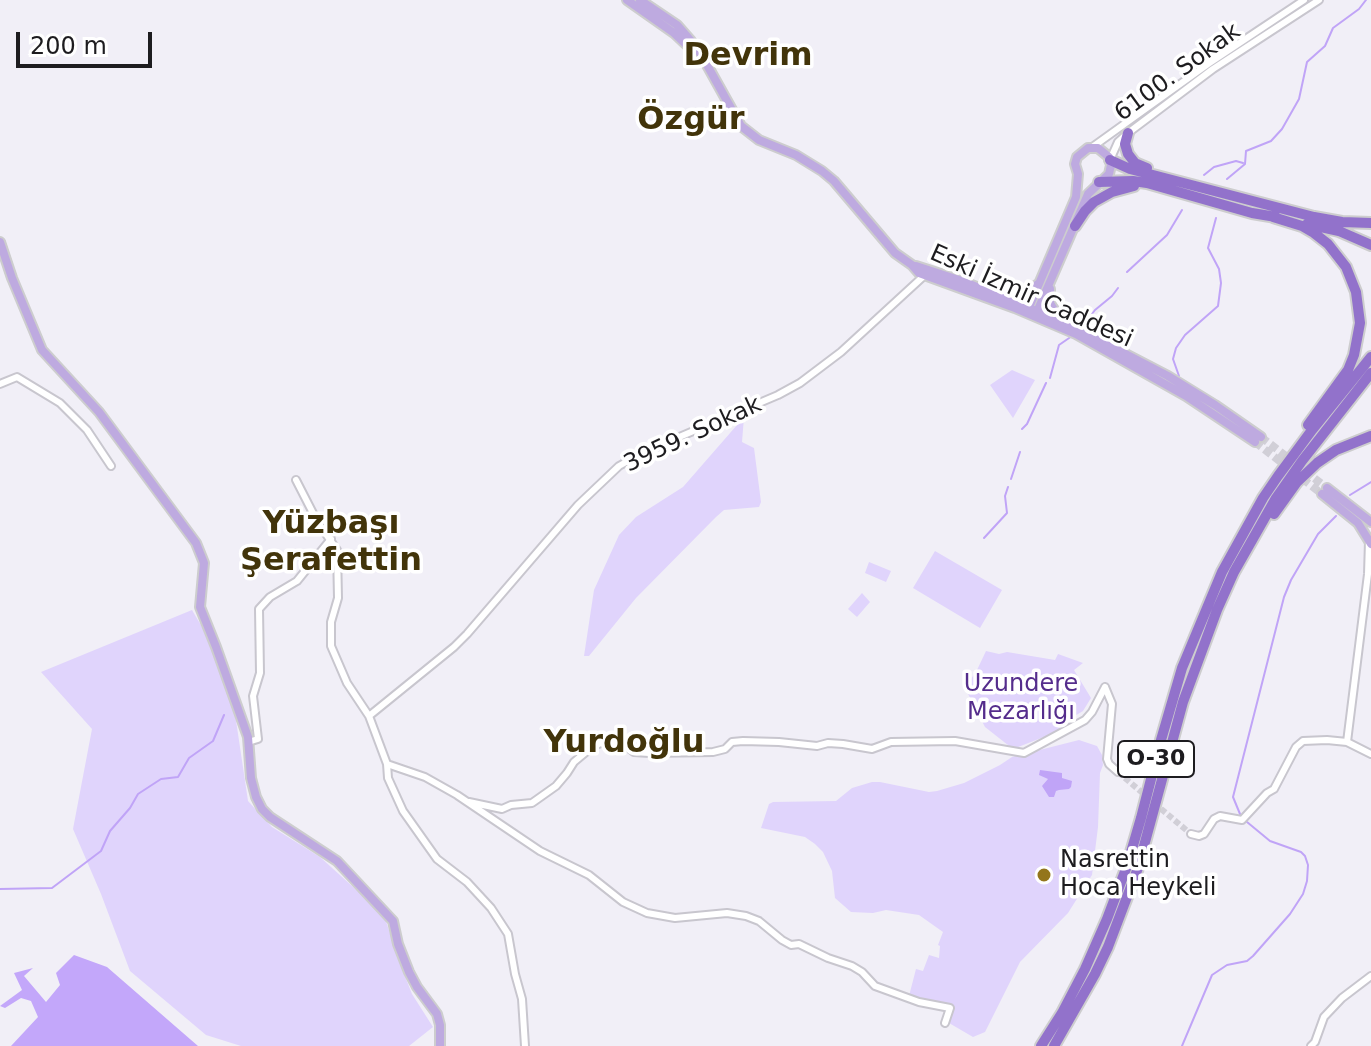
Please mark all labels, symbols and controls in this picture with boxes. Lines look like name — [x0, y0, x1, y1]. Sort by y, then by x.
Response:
scale bar — [20, 16, 156, 66]
street label: 6100. Sokak — [1110, 18, 1246, 128]
text: 200 m — [30, 32, 107, 60]
district label: Devrim — [683, 38, 813, 76]
district label: Özgür — [637, 102, 745, 140]
street label: Eski İzmir Caddesi — [925, 239, 1137, 355]
street label: 3959. Sokak — [620, 391, 766, 479]
district label: Yüzbaşı Şerafettin — [240, 506, 422, 581]
park label: Uzundere Mezarlığı — [964, 671, 1078, 727]
district label: Yurdoğlu — [544, 725, 704, 763]
road number: O-30 — [1118, 741, 1194, 777]
place label: Nasrettin Hoca Heykeli — [1060, 847, 1216, 903]
marker: Nasrettin Hoca Heykeli — [1035, 866, 1053, 884]

